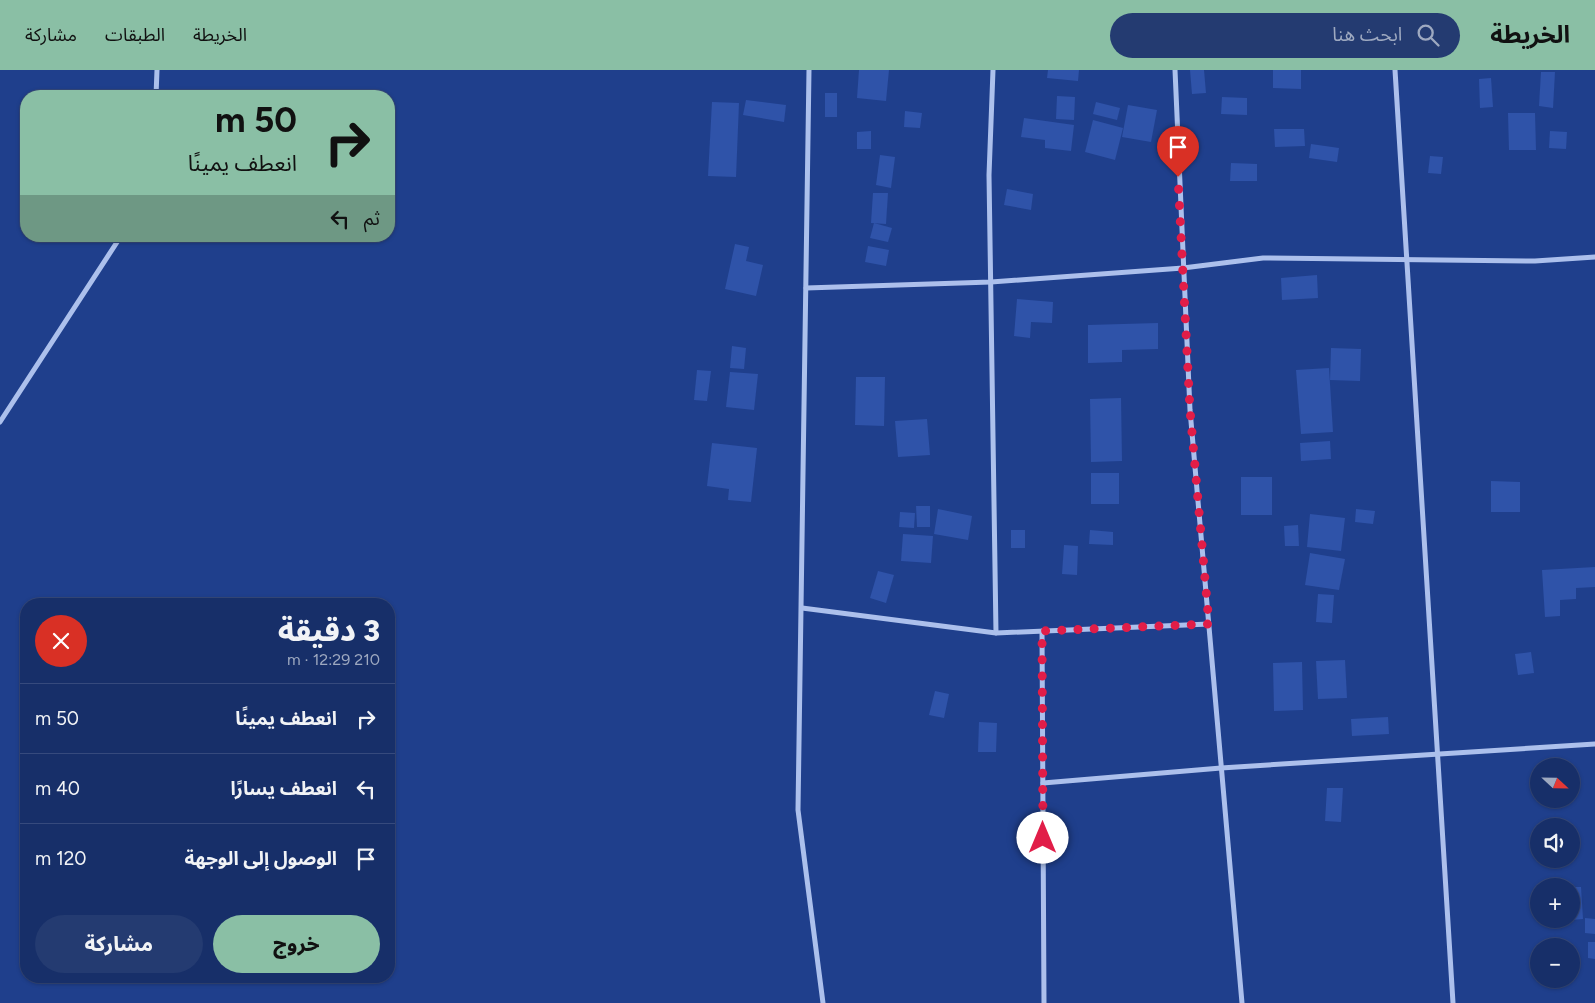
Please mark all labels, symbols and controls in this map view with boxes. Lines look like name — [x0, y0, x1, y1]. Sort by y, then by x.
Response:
search box — [1110, 13, 1460, 58]
text: الخريطة — [1490, 20, 1570, 49]
icon: search — [1414, 21, 1442, 49]
text: ابحث هنا — [1332, 23, 1402, 46]
text: مشاركة — [25, 24, 77, 46]
text: الطبقات — [105, 24, 165, 46]
text: الخريطة — [193, 24, 247, 46]
text: 50 m — [215, 99, 297, 141]
icon: right — [315, 110, 380, 175]
pin — [1157, 126, 1199, 177]
icon: arrive — [1164, 133, 1192, 161]
text: انعطف يمينًا — [188, 150, 297, 177]
icon: left — [326, 205, 354, 233]
text: ثم — [364, 207, 380, 230]
text: 3 دقيقة — [278, 612, 380, 649]
button: close — [35, 615, 87, 667]
text: 210 m · 12:29 — [287, 650, 380, 669]
icon: right — [352, 705, 380, 733]
text: 50 m — [35, 707, 79, 730]
text: انعطف يمينًا — [235, 707, 337, 730]
north arrow — [1530, 758, 1580, 808]
map controls — [1530, 758, 1580, 988]
icon: left — [352, 775, 380, 803]
text: 40 m — [35, 777, 80, 800]
text: انعطف يسارًا — [230, 777, 337, 800]
position arrow — [1016, 811, 1068, 863]
button: sound — [1530, 818, 1580, 868]
icon: arrive — [352, 845, 380, 873]
text: 120 m — [35, 847, 87, 870]
text: الوصول إلى الوجهة — [184, 847, 337, 870]
button: + — [1530, 878, 1580, 928]
button: مشاركة — [35, 915, 203, 973]
button: خروج — [213, 915, 380, 973]
button: − — [1530, 938, 1580, 988]

